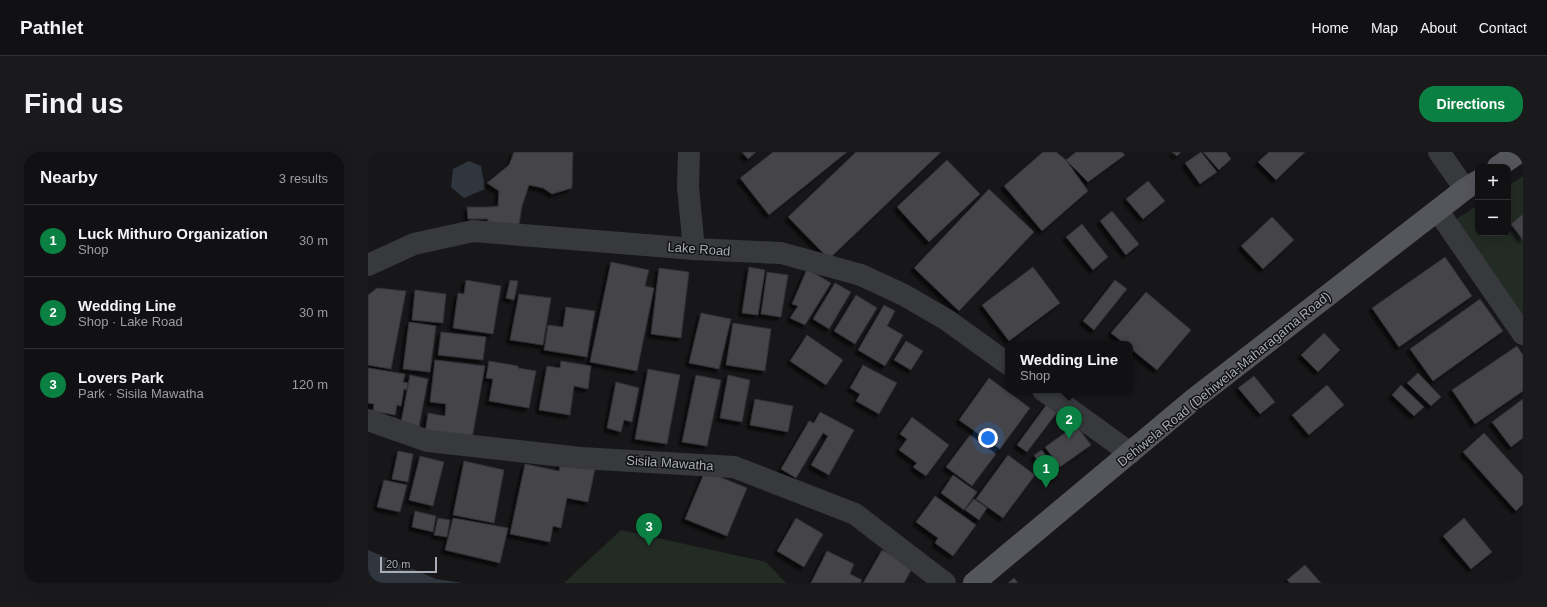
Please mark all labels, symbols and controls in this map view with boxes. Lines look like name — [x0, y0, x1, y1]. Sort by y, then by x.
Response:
text: Pathlet — [20, 17, 83, 38]
text: Home — [1312, 20, 1349, 36]
text: Map — [1371, 20, 1398, 36]
text: About — [1420, 20, 1457, 36]
text: Contact — [1479, 20, 1527, 36]
button: Directions — [1419, 86, 1523, 122]
text: Find us — [24, 88, 124, 119]
map controls — [1475, 164, 1511, 236]
button: + — [1475, 164, 1511, 200]
text: Nearby — [40, 168, 98, 187]
text: 3 results — [279, 171, 328, 186]
button: − — [1475, 200, 1511, 236]
text: Luck Mithuro Organization — [78, 225, 268, 242]
text: 1 — [49, 233, 57, 248]
text: 30 m — [299, 233, 328, 248]
street label: Lake Road — [667, 239, 731, 259]
text: Shop — [78, 242, 108, 257]
street label: Dehiwela Road (Dehiwela-Maharagama Road) — [1115, 288, 1333, 470]
text: Wedding Line — [78, 297, 176, 314]
text: 2 — [49, 305, 57, 320]
text: 30 m — [299, 305, 328, 320]
text: Shop · Lake Road — [78, 314, 183, 329]
popup — [1005, 341, 1133, 393]
text: Wedding Line — [1020, 351, 1118, 368]
text: Shop — [1020, 368, 1050, 383]
text: Lovers Park — [78, 369, 164, 386]
text: 3 — [49, 377, 57, 392]
text: 120 m — [292, 377, 328, 392]
text: Park · Sisila Mawatha — [78, 386, 204, 401]
pin: 2 — [1056, 406, 1082, 439]
your location — [978, 428, 998, 448]
street label: Sisila Mawatha — [626, 452, 715, 474]
pin: 1 — [1033, 455, 1059, 488]
pin: 3 — [636, 513, 662, 546]
scale bar — [380, 555, 437, 574]
text: 20 m — [386, 558, 410, 570]

